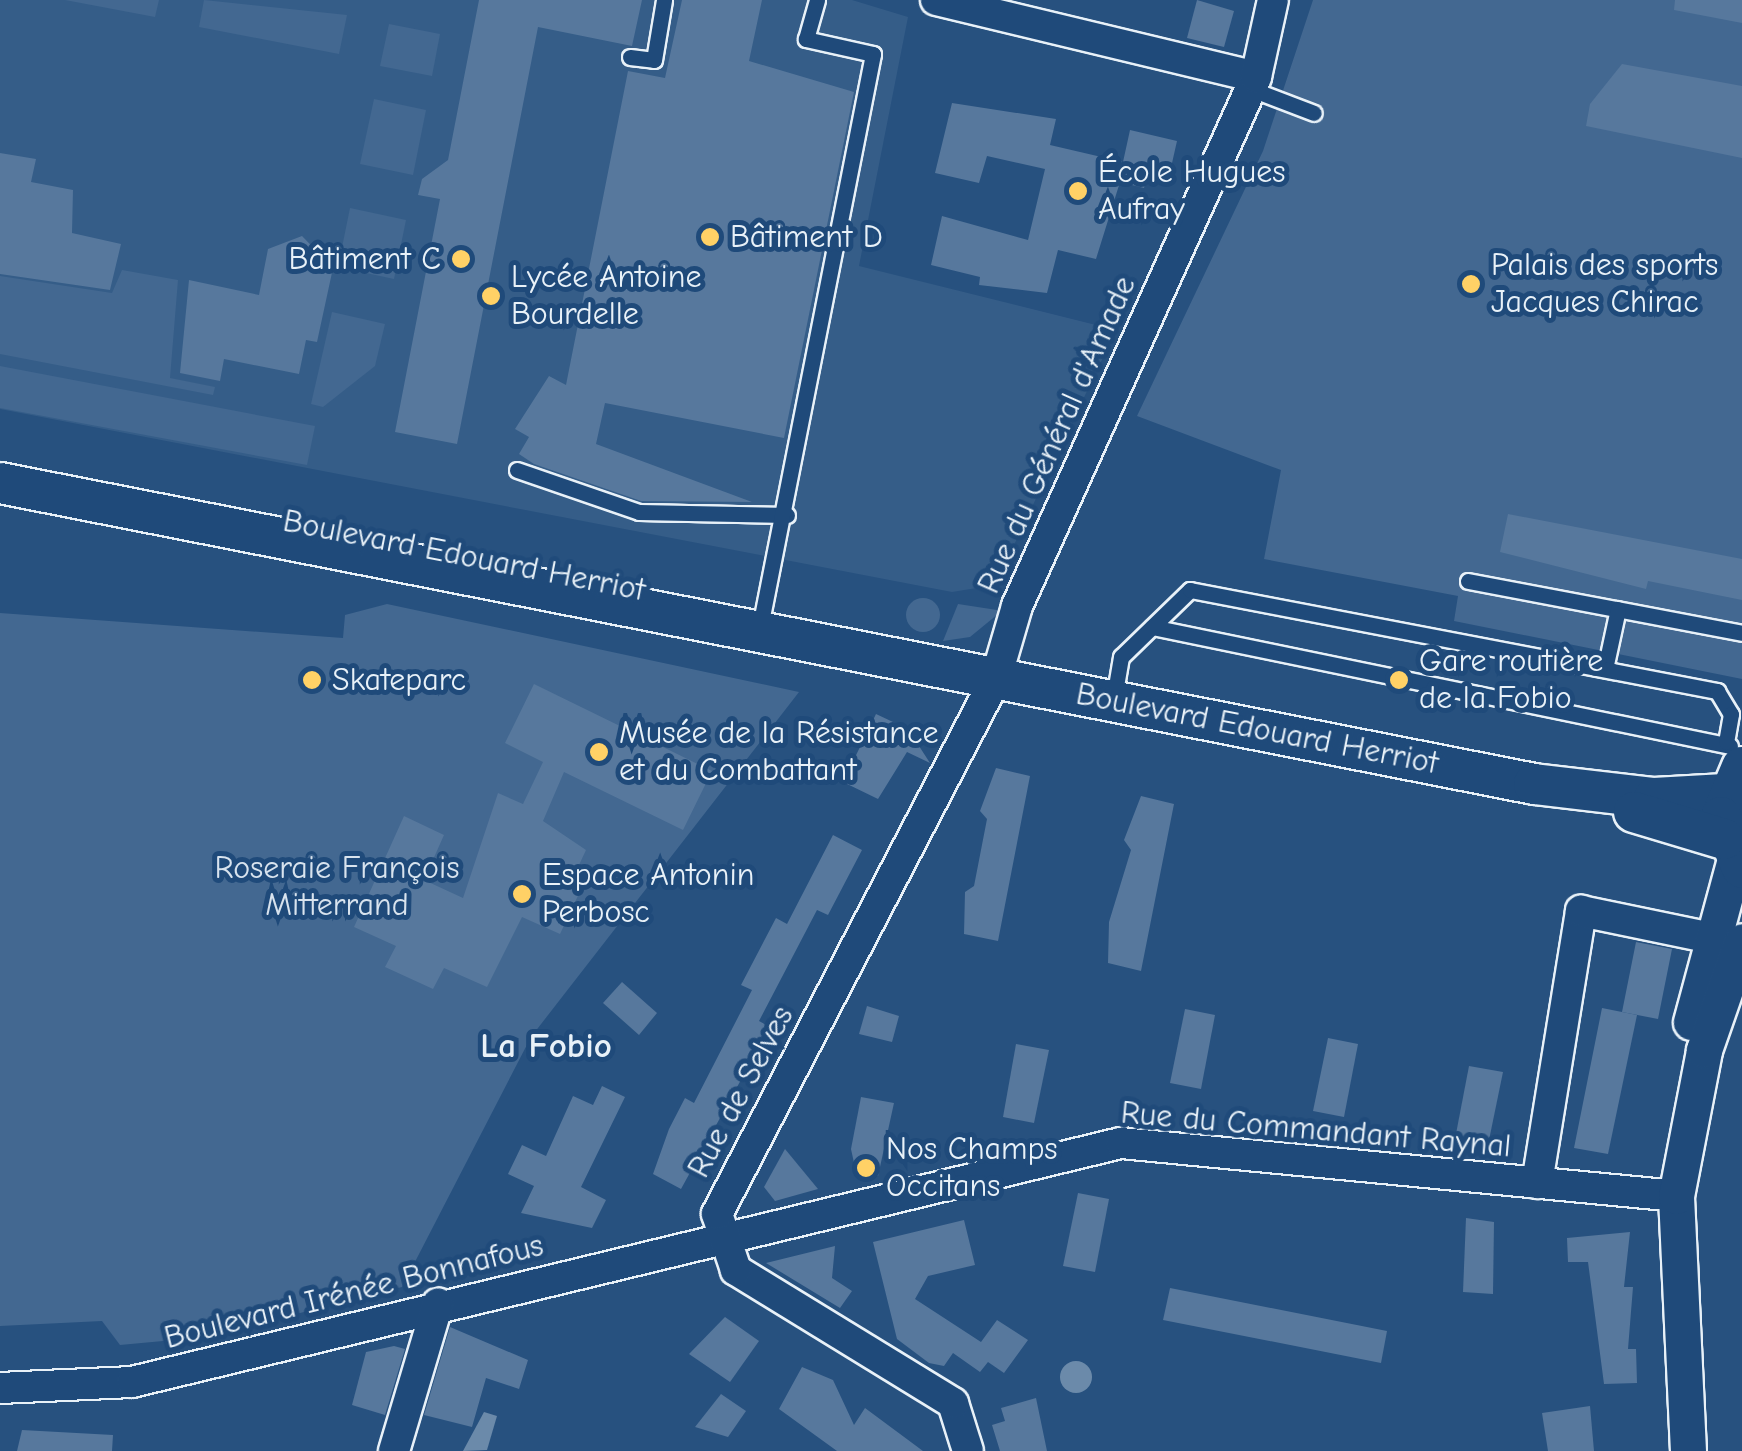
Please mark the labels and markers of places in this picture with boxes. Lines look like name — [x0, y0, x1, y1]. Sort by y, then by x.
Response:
place label: École Hugues Aufray — [1098, 154, 1286, 229]
marker: École Hugues Aufray — [1067, 180, 1089, 202]
place label: Bâtiment D — [730, 218, 883, 256]
marker: Bâtiment D — [699, 226, 721, 248]
place label: Bâtiment C — [289, 240, 441, 278]
place label: Palais des sports Jacques Chirac — [1491, 247, 1718, 322]
marker: Bâtiment C — [450, 248, 472, 270]
place label: Lycée Antoine Bourdelle — [511, 259, 701, 334]
marker: Palais des sports Jacques Chirac — [1460, 273, 1482, 295]
marker: Lycée Antoine Bourdelle — [480, 285, 502, 307]
place label: Gare routière de la Fobio — [1419, 643, 1603, 718]
place label: Skateparc — [332, 661, 466, 699]
marker: Skateparc — [301, 669, 323, 691]
marker: Gare routière de la Fobio — [1388, 669, 1410, 691]
place label: Musée de la Résistance et du Combattant — [619, 715, 939, 790]
marker: Musée de la Résistance et du Combattant — [588, 741, 610, 763]
place label: Espace Antonin Perbosc — [542, 857, 754, 932]
marker: Espace Antonin Perbosc — [511, 883, 533, 905]
place label: Nos Champs Occitans — [886, 1131, 1058, 1206]
marker: Nos Champs Occitans — [855, 1157, 877, 1179]

